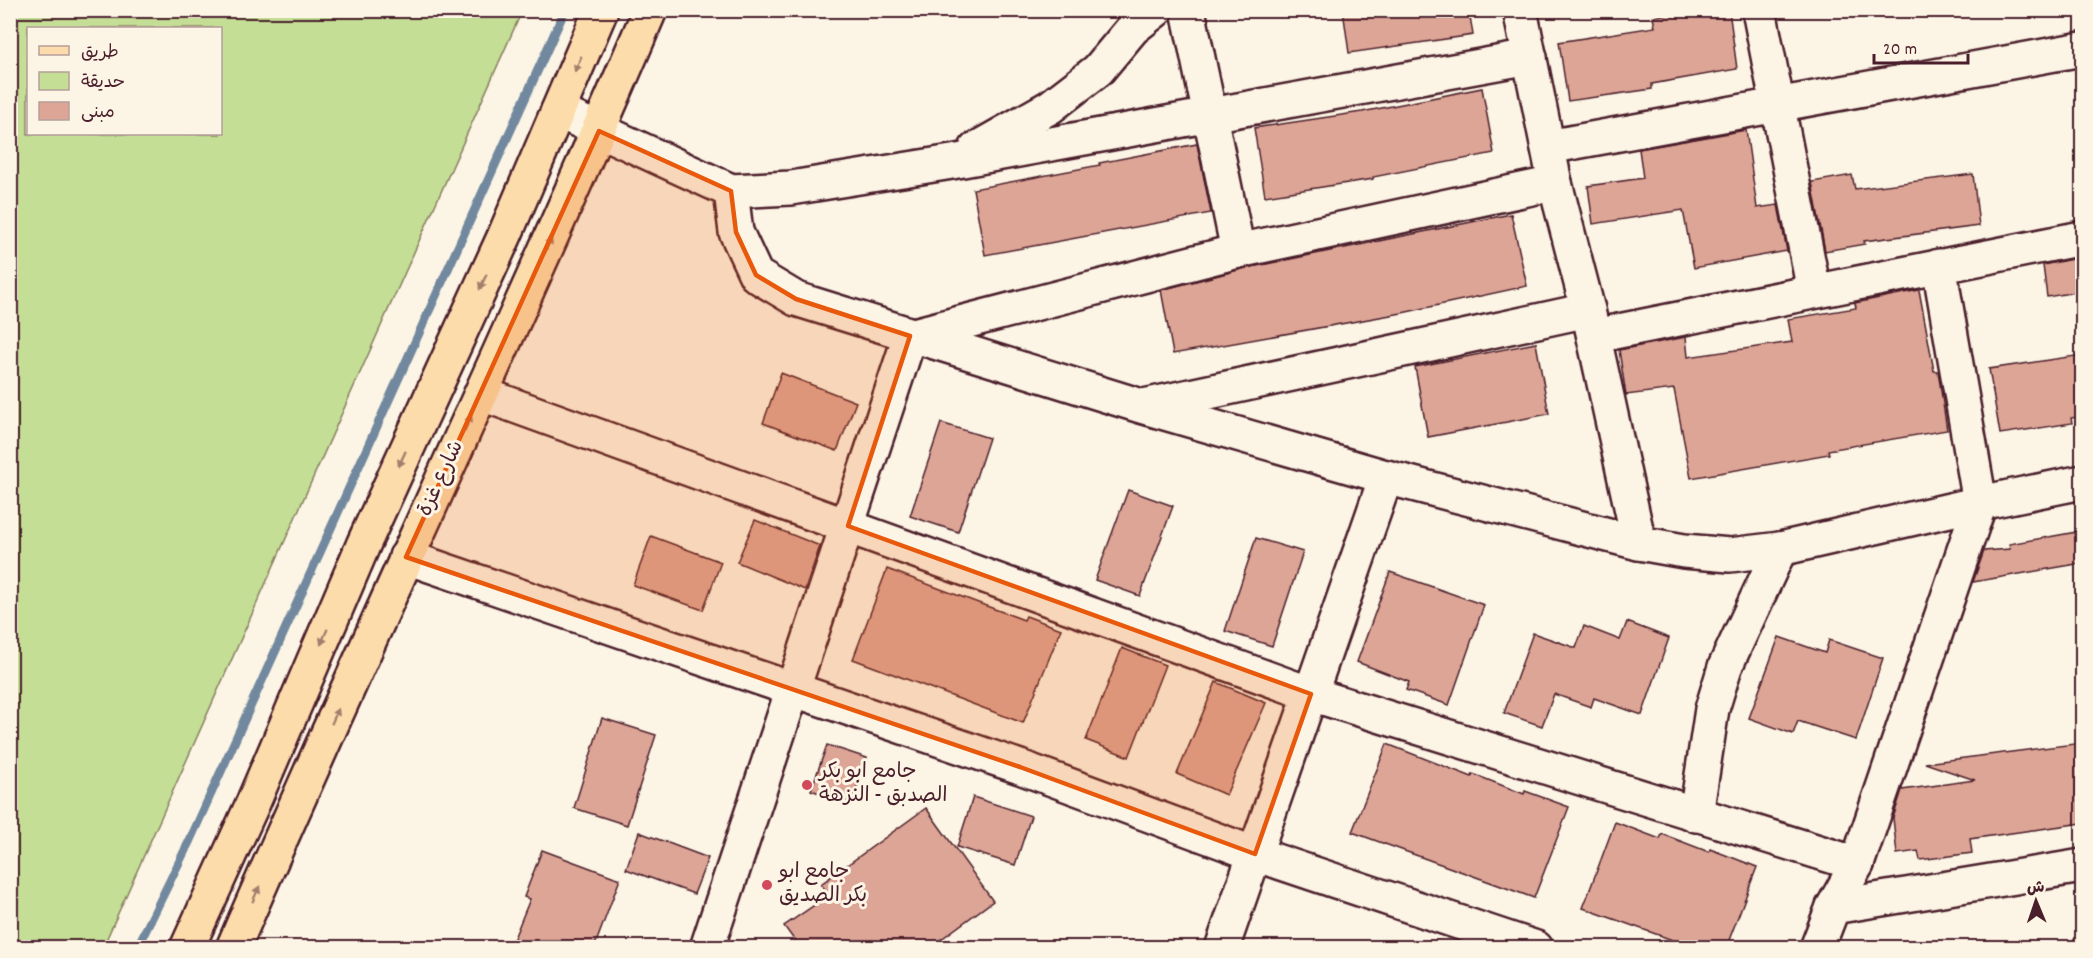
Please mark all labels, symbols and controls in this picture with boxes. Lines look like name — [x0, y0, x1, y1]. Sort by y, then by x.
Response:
legend — [27, 27, 222, 135]
scale bar — [1874, 27, 1968, 65]
text: 20 m — [1883, 38, 1917, 63]
text: طريق — [81, 41, 119, 66]
one-way arrow — [573, 56, 583, 74]
text: حديقة — [81, 71, 125, 96]
text: مبنى — [81, 101, 115, 126]
one-way arrow — [543, 236, 553, 254]
one-way arrow — [479, 273, 488, 290]
one-way arrow — [463, 414, 473, 432]
street label: شارع غزة — [411, 436, 473, 522]
one-way arrow — [397, 450, 407, 468]
one-way arrow — [319, 629, 328, 646]
one-way arrow — [331, 707, 340, 724]
place label: جامع ابو بكر الصدبق - النزهة — [817, 758, 947, 812]
marker: جامع ابو بكر الصدبق - النزهة — [800, 778, 814, 792]
place label: جامع ابو بكر الصديق — [777, 858, 867, 912]
north arrow — [2006, 871, 2066, 931]
text: ش — [2026, 877, 2045, 900]
marker: جامع ابو بكر الصديق — [760, 878, 774, 892]
one-way arrow — [252, 885, 261, 902]

